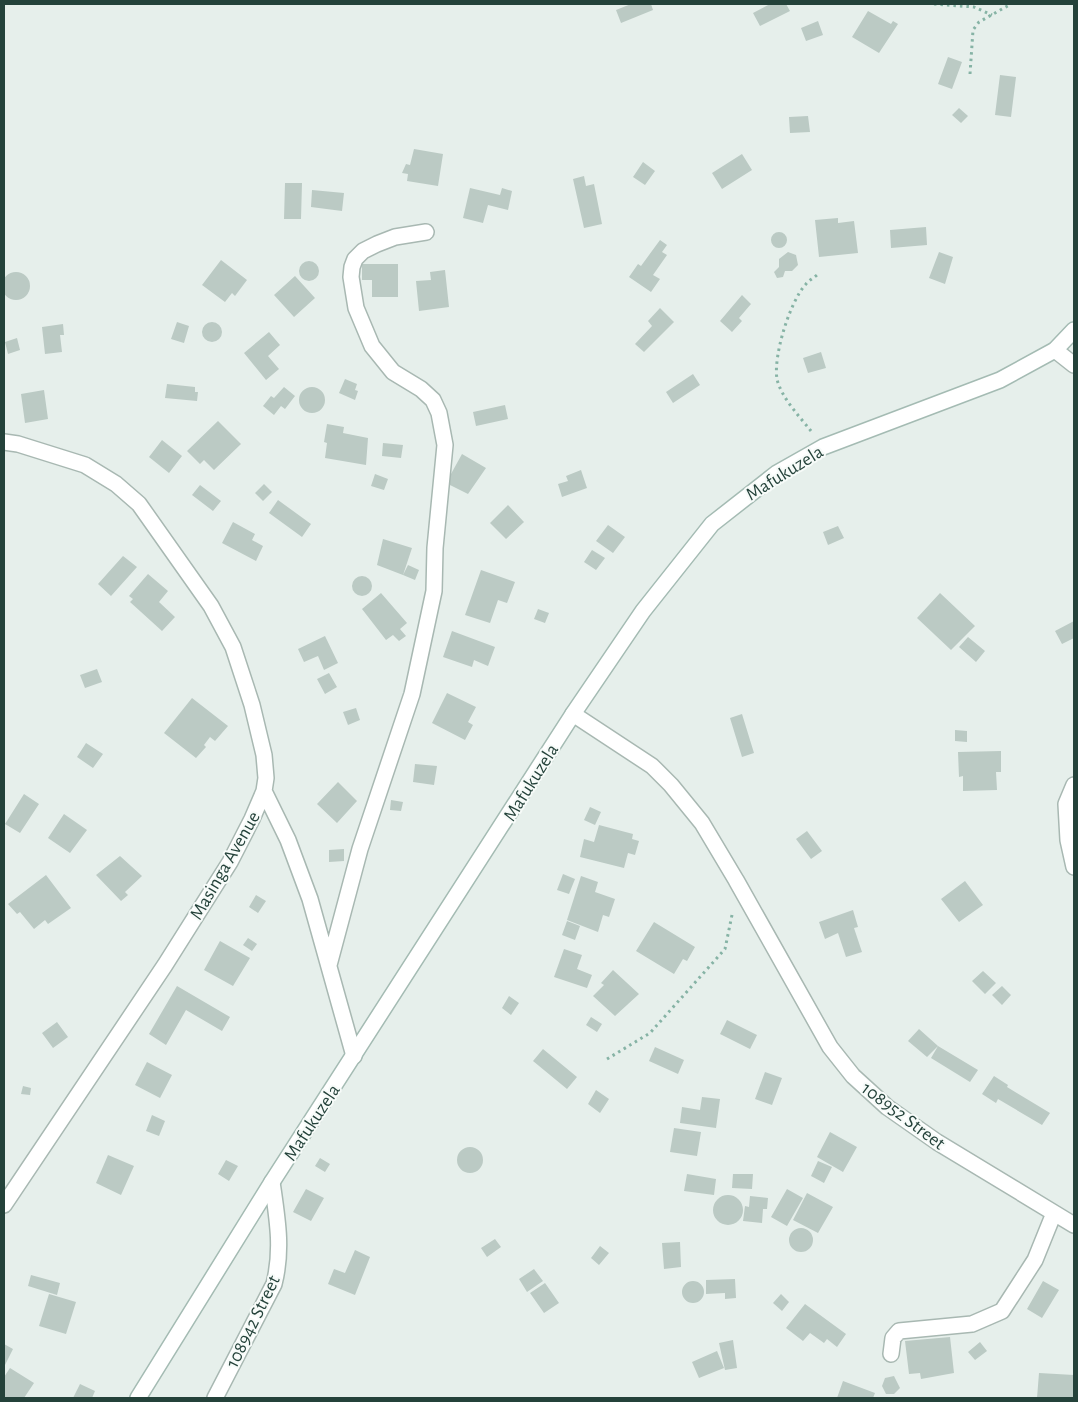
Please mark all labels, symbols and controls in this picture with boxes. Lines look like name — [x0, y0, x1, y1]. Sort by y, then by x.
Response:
street label: Mafukuzela — [743, 442, 827, 504]
street label: Mafukuzela — [500, 741, 562, 825]
street label: Masinga Avenue — [187, 808, 264, 923]
street label: 108952 Street — [858, 1079, 948, 1154]
street label: Mafukuzela — [281, 1081, 344, 1164]
street label: 108942 Street — [223, 1272, 284, 1371]

